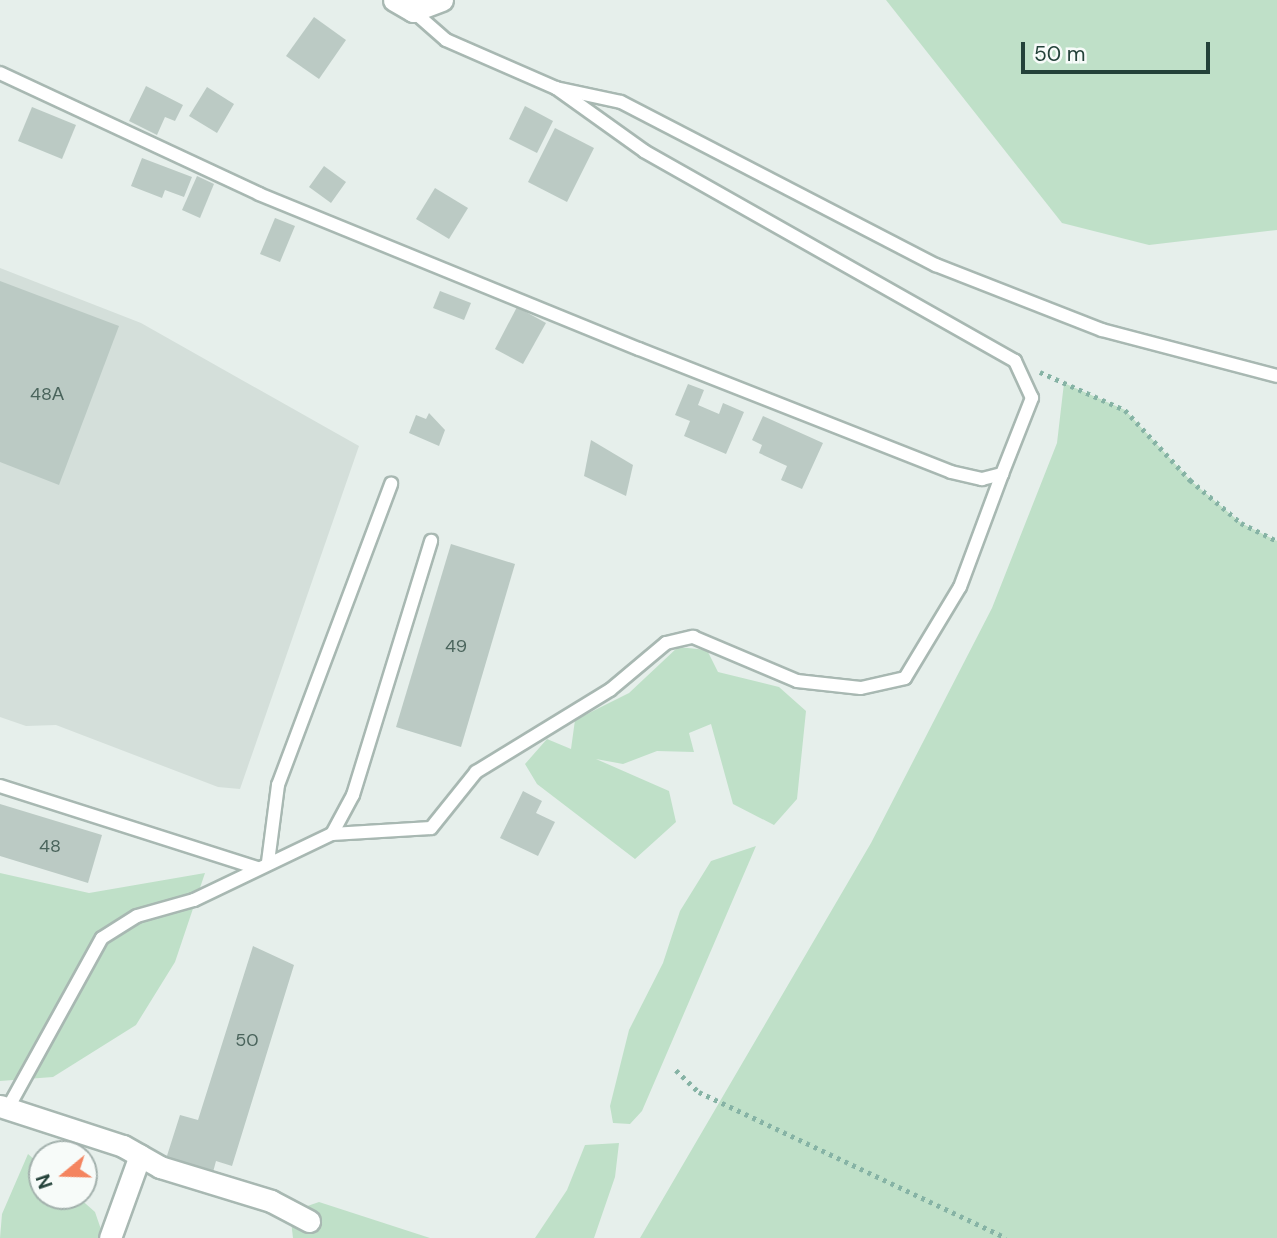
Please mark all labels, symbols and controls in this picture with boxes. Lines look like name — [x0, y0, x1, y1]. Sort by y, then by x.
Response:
scale bar — [1025, 28, 1214, 72]
text: 50 m — [1034, 40, 1085, 68]
house number: 48А — [30, 383, 64, 405]
house number: 49 — [445, 635, 467, 657]
house number: 48 — [39, 835, 61, 857]
house number: 50 — [235, 1029, 259, 1051]
north arrow — [28, 1140, 98, 1210]
text: N — [30, 1171, 59, 1192]

